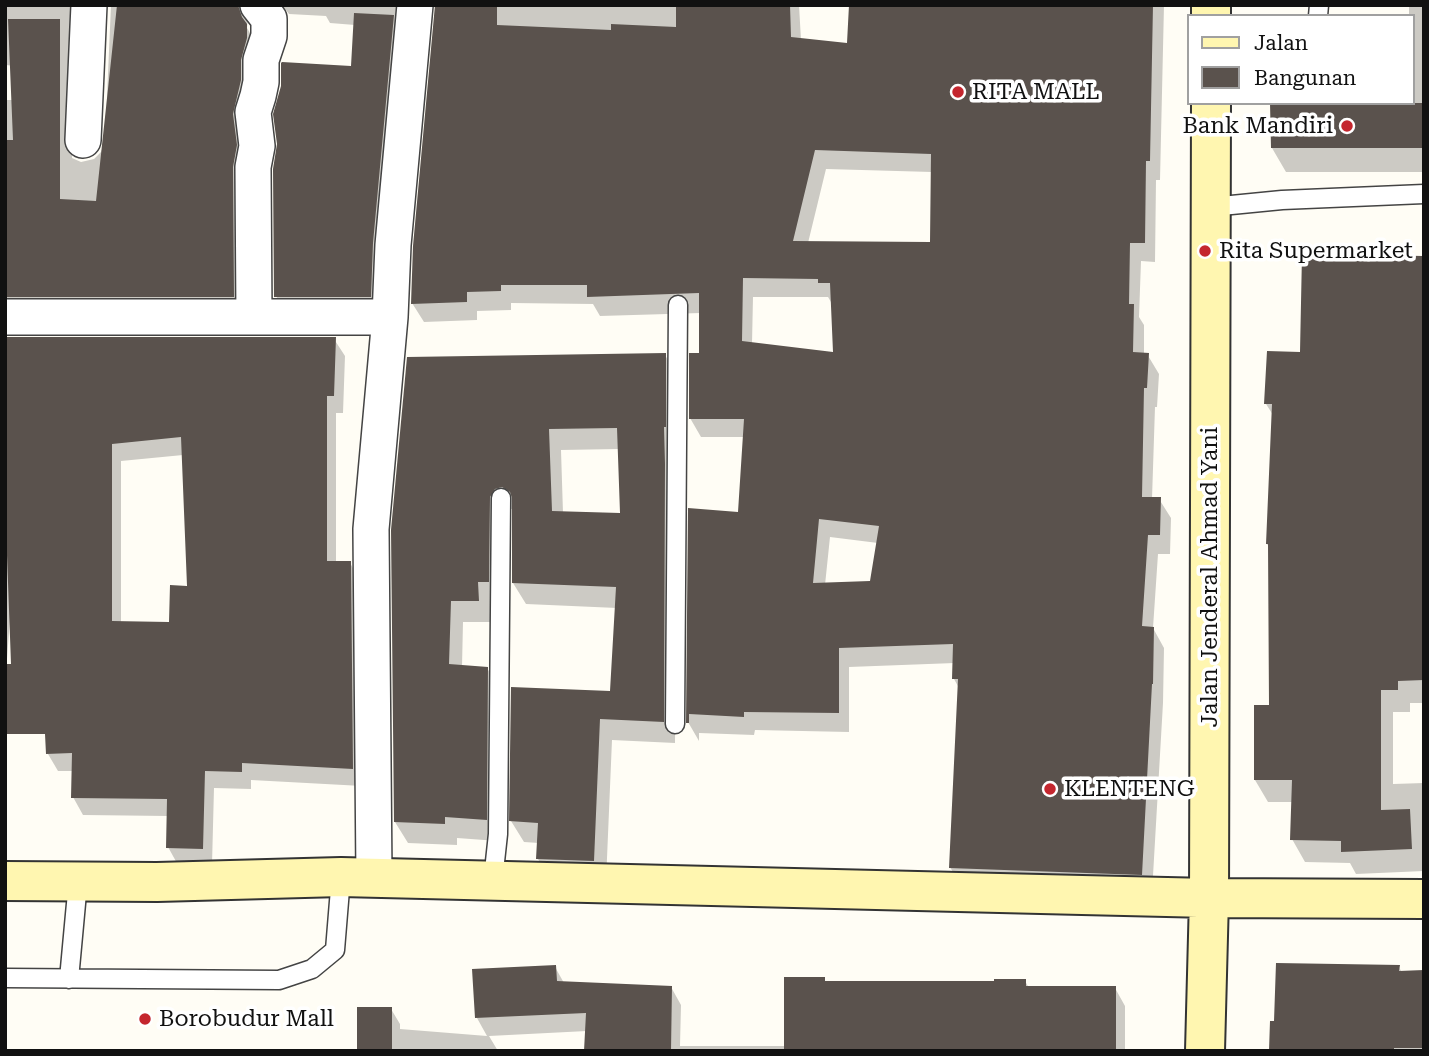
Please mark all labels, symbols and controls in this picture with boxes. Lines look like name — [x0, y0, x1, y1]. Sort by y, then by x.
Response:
legend — [1188, 14, 1415, 105]
text: Jalan — [1254, 31, 1308, 55]
text: Bangunan — [1254, 66, 1356, 90]
place label: RITA MALL — [972, 78, 1100, 106]
marker: RITA MALL — [950, 84, 966, 100]
place label: Bank Mandiri — [1183, 112, 1333, 140]
marker: Bank Mandiri — [1339, 118, 1355, 134]
place label: Rita Supermarket — [1219, 237, 1413, 265]
marker: Rita Supermarket — [1197, 243, 1213, 259]
street label: Jalan Jenderal Ahmad Yani — [1196, 427, 1224, 727]
place label: KLENTENG — [1064, 775, 1194, 803]
marker: KLENTENG — [1042, 781, 1058, 797]
place label: Borobudur Mall — [159, 1005, 334, 1033]
marker: Borobudur Mall — [137, 1011, 153, 1027]

